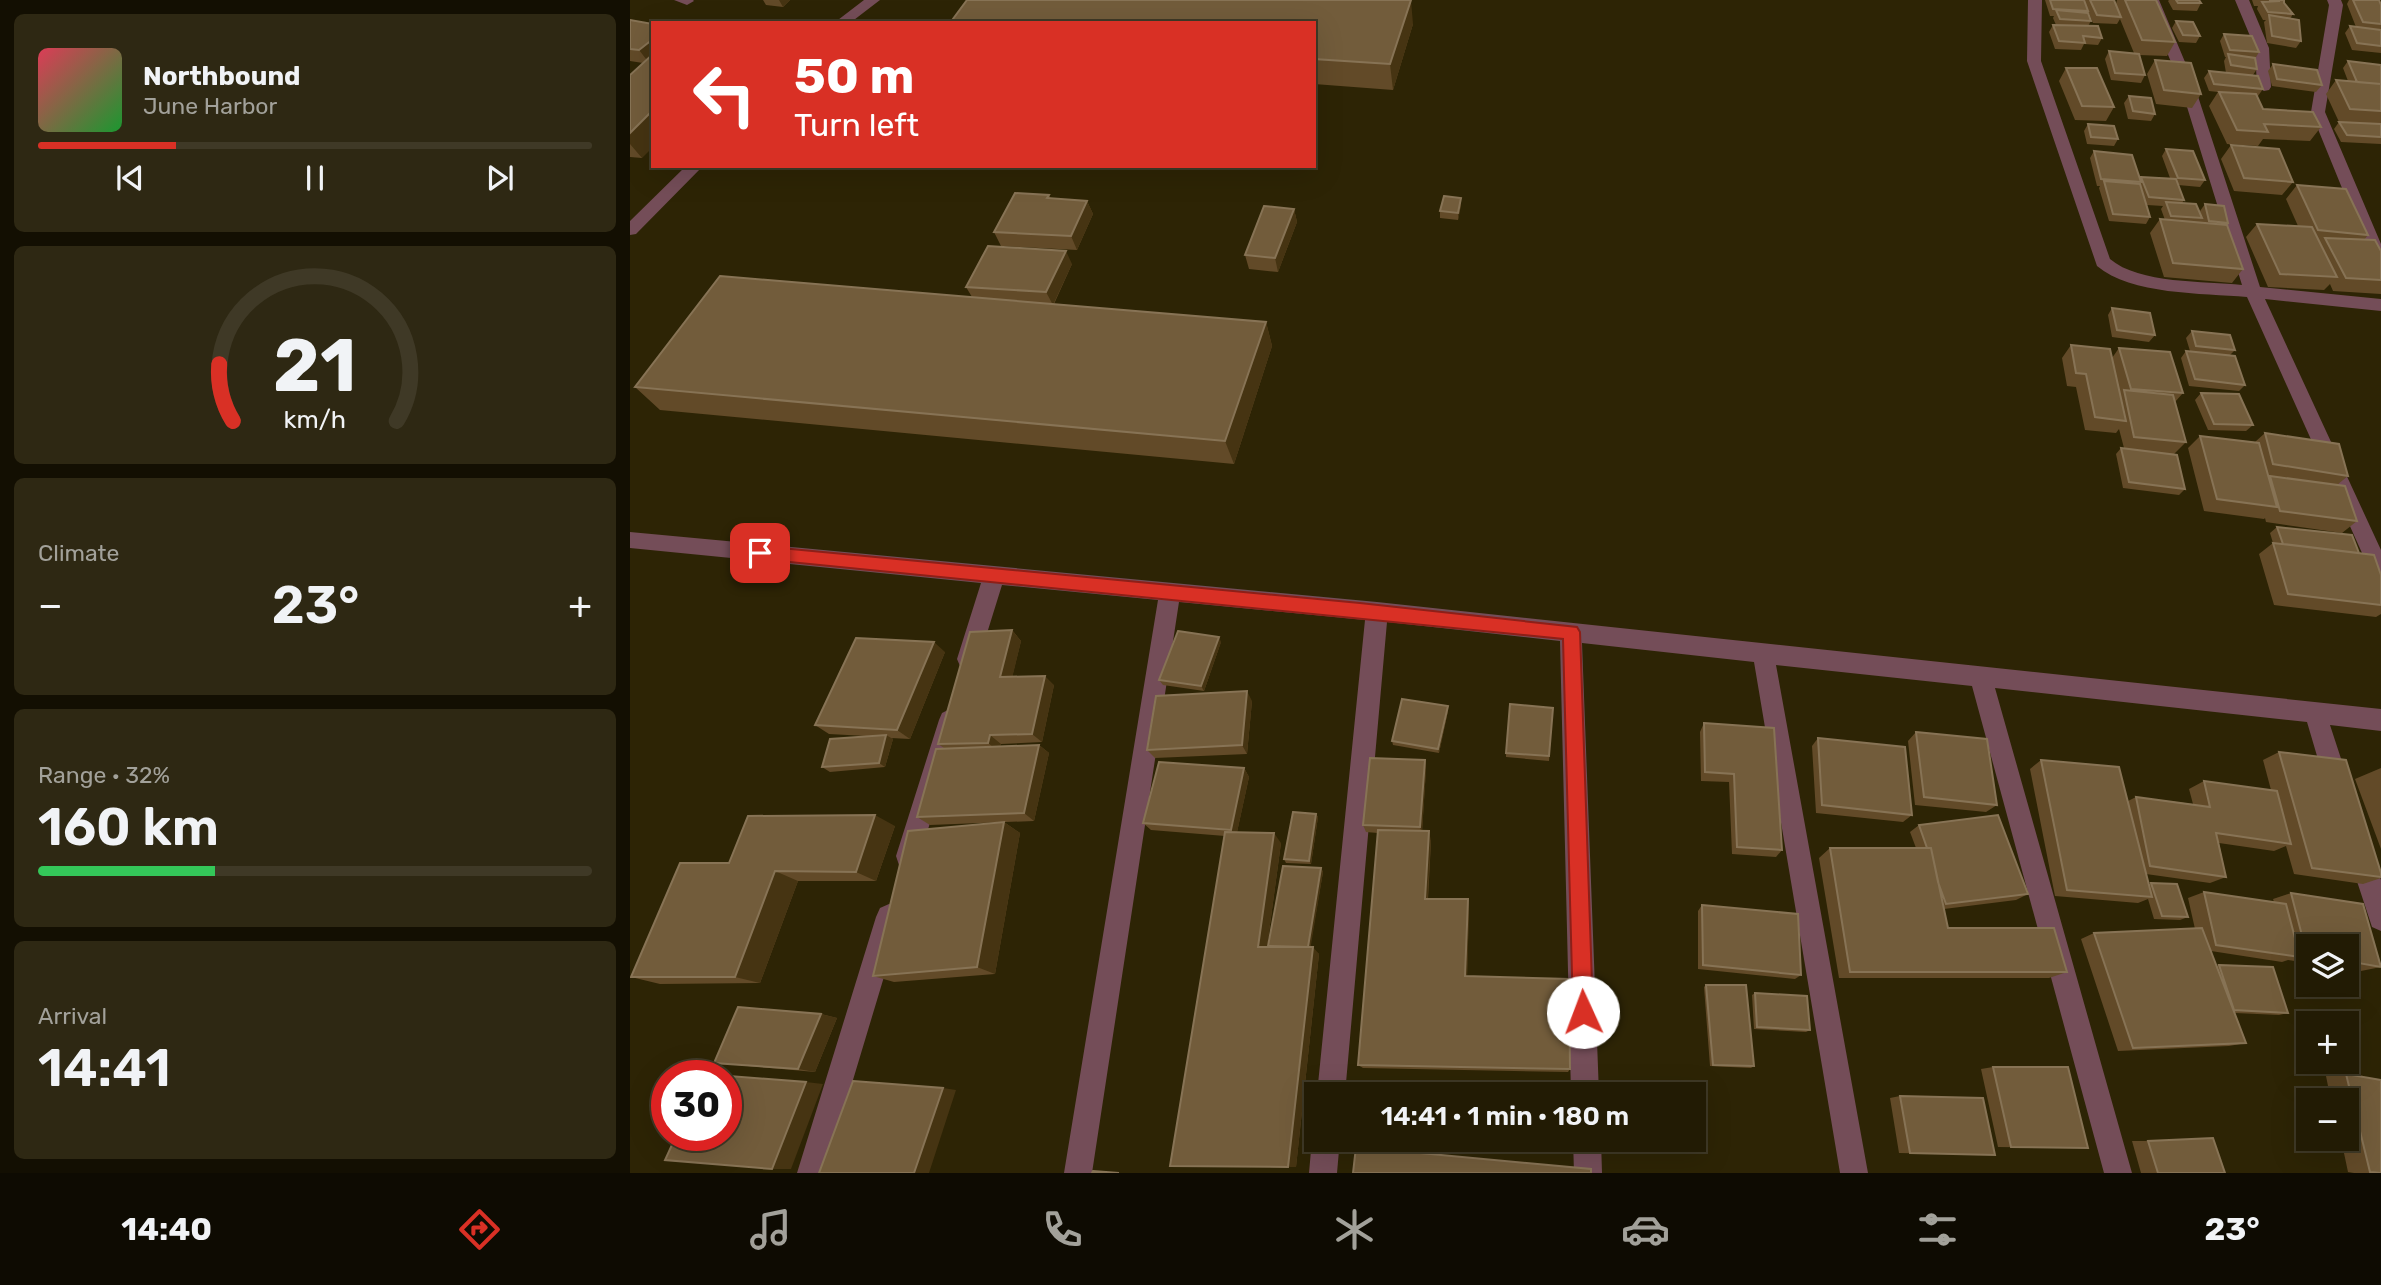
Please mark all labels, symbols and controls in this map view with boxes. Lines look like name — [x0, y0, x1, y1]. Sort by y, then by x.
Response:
text: 50 m — [794, 47, 914, 105]
icon: left — [679, 49, 770, 140]
text: Northbound — [143, 61, 301, 92]
text: June Harbor — [143, 92, 277, 120]
text: Turn left — [794, 106, 919, 144]
icon: previous — [111, 159, 149, 197]
icon: pause — [296, 159, 334, 197]
icon: next — [481, 159, 519, 197]
text: 21 — [273, 323, 357, 409]
text: km/h — [284, 404, 346, 433]
pin — [730, 523, 790, 583]
icon: arrive — [741, 534, 779, 572]
text: Climate — [38, 539, 119, 567]
text: 23° — [272, 574, 359, 636]
text: − — [38, 582, 63, 628]
text: + — [568, 582, 592, 628]
text: Range · 32% — [38, 761, 170, 789]
text: 160 km — [38, 796, 219, 858]
map controls — [2296, 934, 2359, 1151]
button: layers — [2296, 934, 2359, 997]
position arrow — [1546, 975, 1620, 1049]
text: Arrival — [38, 1002, 107, 1030]
button: + — [2296, 1011, 2359, 1074]
text: 14:41 — [38, 1037, 171, 1099]
speed limit sign: 30 — [651, 1060, 742, 1151]
button: − — [2296, 1088, 2359, 1151]
text: 14:41 · 1 min · 180 m — [1381, 1101, 1629, 1132]
icon: directions — [455, 1205, 504, 1254]
icon: music — [746, 1205, 795, 1254]
icon: phone — [1038, 1205, 1087, 1254]
icon: climate — [1330, 1205, 1379, 1254]
icon: car — [1621, 1205, 1670, 1254]
icon: filters — [1913, 1205, 1962, 1254]
text: 14:40 — [121, 1210, 212, 1248]
text: 23° — [2205, 1210, 2260, 1248]

